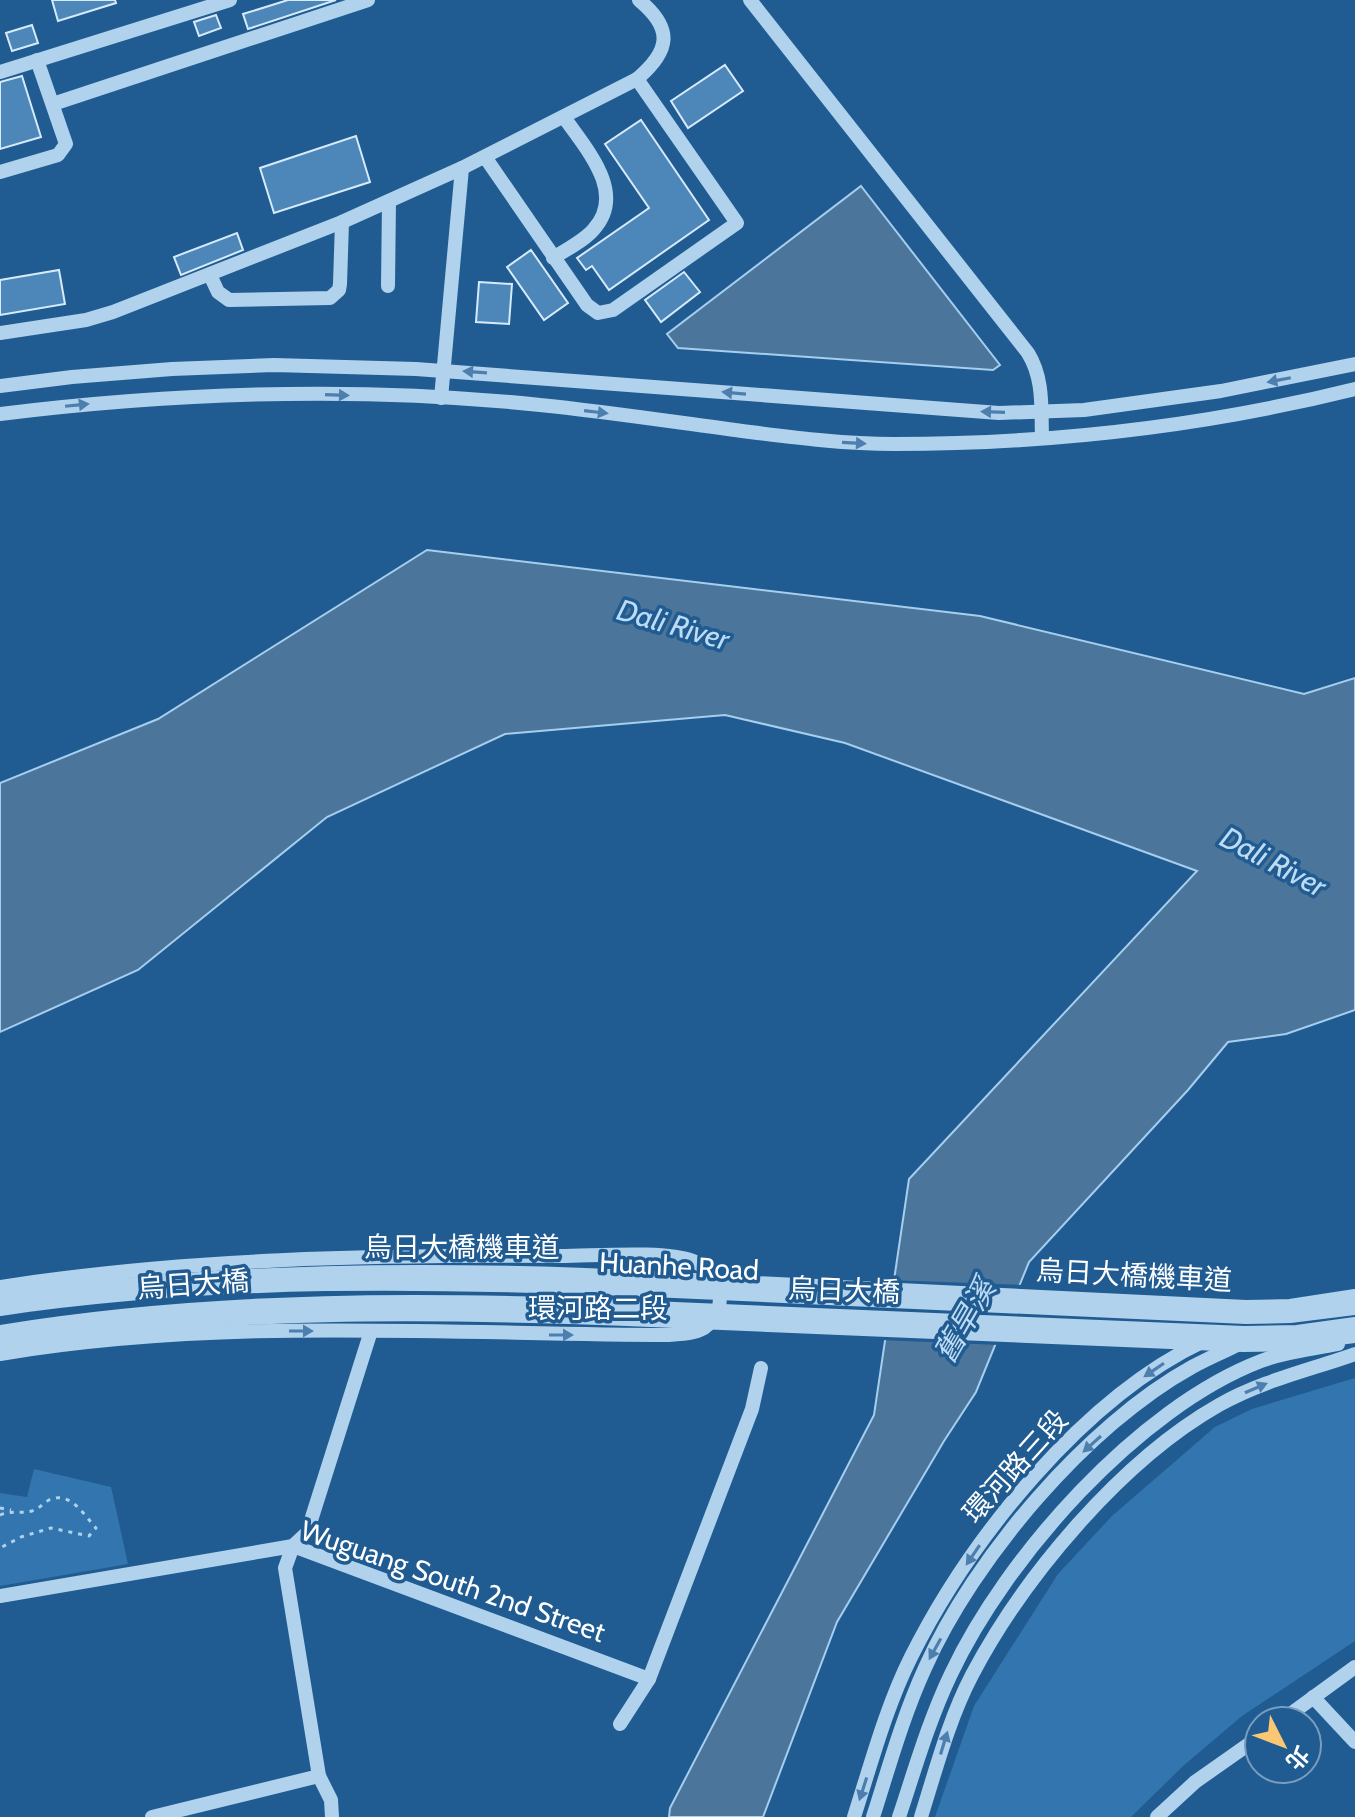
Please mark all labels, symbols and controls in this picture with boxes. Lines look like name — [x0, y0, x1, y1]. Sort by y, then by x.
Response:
one-way arrow — [462, 365, 487, 378]
one-way arrow — [1266, 375, 1291, 387]
one-way arrow — [721, 386, 746, 399]
one-way arrow — [325, 389, 350, 401]
one-way arrow — [65, 398, 90, 411]
one-way arrow — [584, 406, 609, 419]
one-way arrow — [980, 406, 1005, 419]
one-way arrow — [842, 436, 867, 449]
water label: Dali River — [613, 591, 735, 659]
water label: Dali River — [1214, 818, 1334, 906]
street label: 烏日大橋機車道 — [364, 1230, 560, 1264]
street label: Huanhe Road — [598, 1245, 760, 1287]
street label: 烏日大橋機車道 — [1035, 1253, 1233, 1297]
street label: 烏日大橋 — [136, 1263, 250, 1305]
water label: 舊旱溪 — [926, 1269, 1005, 1369]
street label: 烏日大橋 — [787, 1271, 901, 1309]
street label: 環河路二段 — [528, 1291, 668, 1325]
one-way arrow — [289, 1324, 314, 1337]
one-way arrow — [549, 1329, 574, 1341]
one-way arrow — [1143, 1362, 1165, 1377]
one-way arrow — [1245, 1382, 1268, 1395]
street label: 環河路三段 — [956, 1403, 1074, 1529]
one-way arrow — [1082, 1434, 1101, 1452]
street label: Wuguang South 2nd Street — [296, 1513, 610, 1649]
one-way arrow — [966, 1544, 981, 1565]
one-way arrow — [928, 1638, 941, 1661]
north arrow — [1243, 1705, 1323, 1785]
one-way arrow — [938, 1730, 951, 1754]
text: 北 — [1280, 1741, 1315, 1775]
one-way arrow — [857, 1777, 869, 1801]

